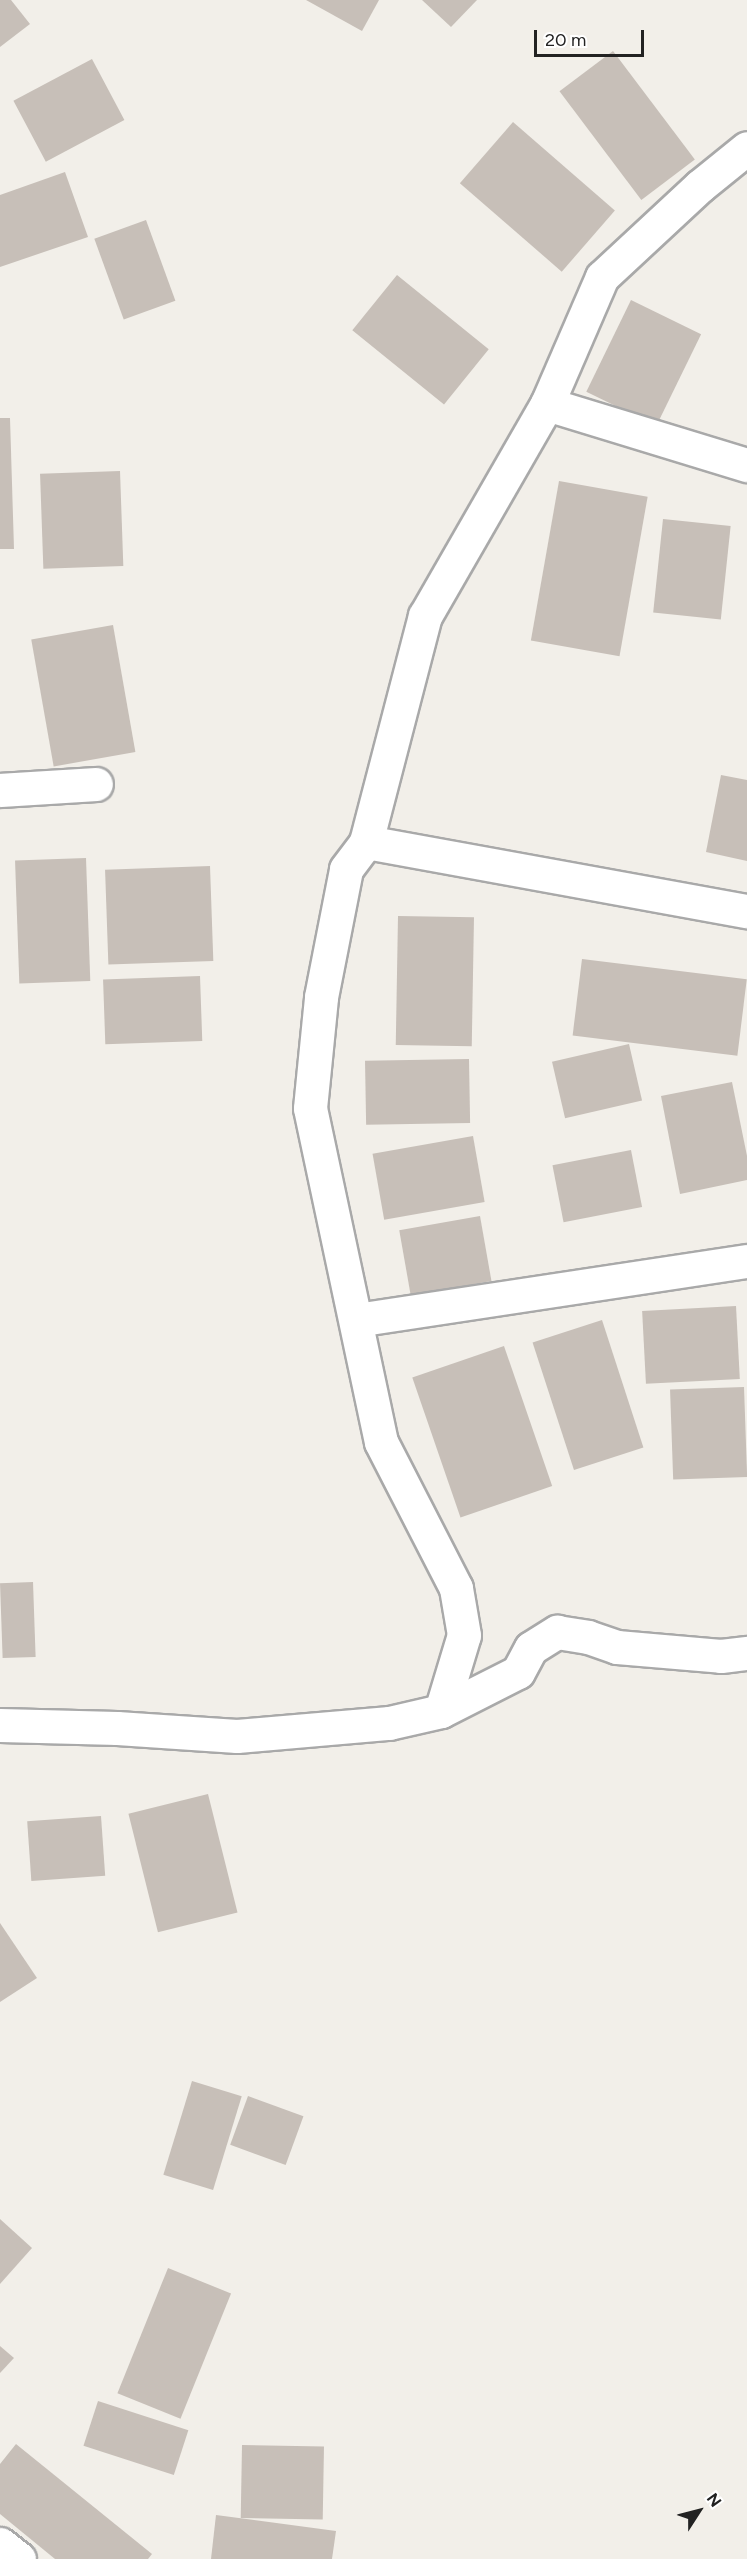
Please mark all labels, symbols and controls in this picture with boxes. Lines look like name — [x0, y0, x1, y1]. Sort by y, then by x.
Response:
scale bar — [537, 18, 646, 56]
text: 20 m — [545, 29, 586, 51]
north arrow — [669, 2481, 729, 2541]
text: N — [703, 2490, 725, 2511]

